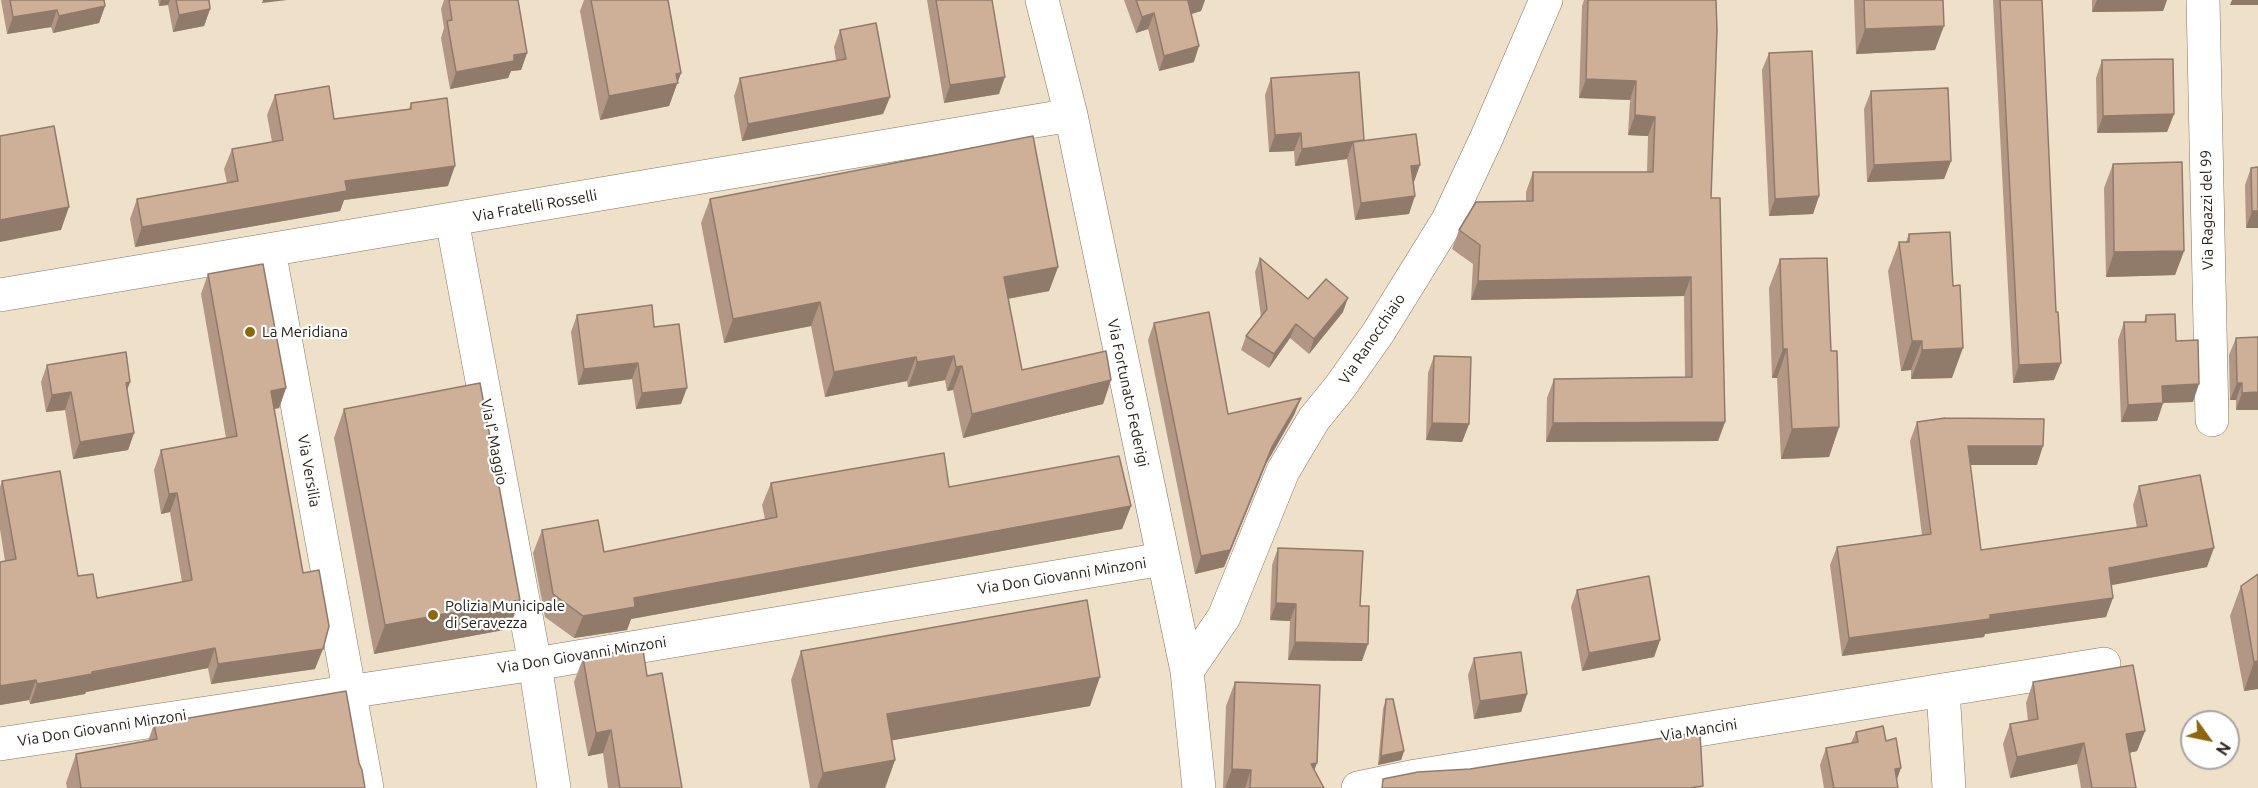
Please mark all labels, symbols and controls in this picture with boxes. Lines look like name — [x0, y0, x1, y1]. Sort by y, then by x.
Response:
street label: Via Ragazzi del 99 — [2197, 150, 2217, 270]
street label: Via Fratelli Rosselli — [471, 186, 599, 226]
street label: Via Ranocchiaio — [1335, 290, 1409, 388]
street label: Via Fortunato Federigi — [1104, 317, 1152, 469]
place label: La Meridiana — [262, 323, 348, 341]
marker: La Meridiana — [243, 325, 257, 339]
street label: Via I° Maggio — [477, 397, 511, 487]
street label: Via Versilia — [294, 433, 324, 509]
street label: Via Don Giovanni Minzoni — [976, 554, 1148, 598]
place label: Polizia Municipale di Seravezza — [445, 597, 565, 632]
marker: Polizia Municipale di Seravezza — [426, 608, 440, 622]
street label: Via Don Giovanni Minzoni — [496, 633, 668, 677]
street label: Via Don Giovanni Minzoni — [16, 706, 188, 750]
north arrow — [2180, 710, 2240, 770]
street label: Via Mancini — [1660, 715, 1738, 745]
text: N — [2213, 739, 2234, 759]

